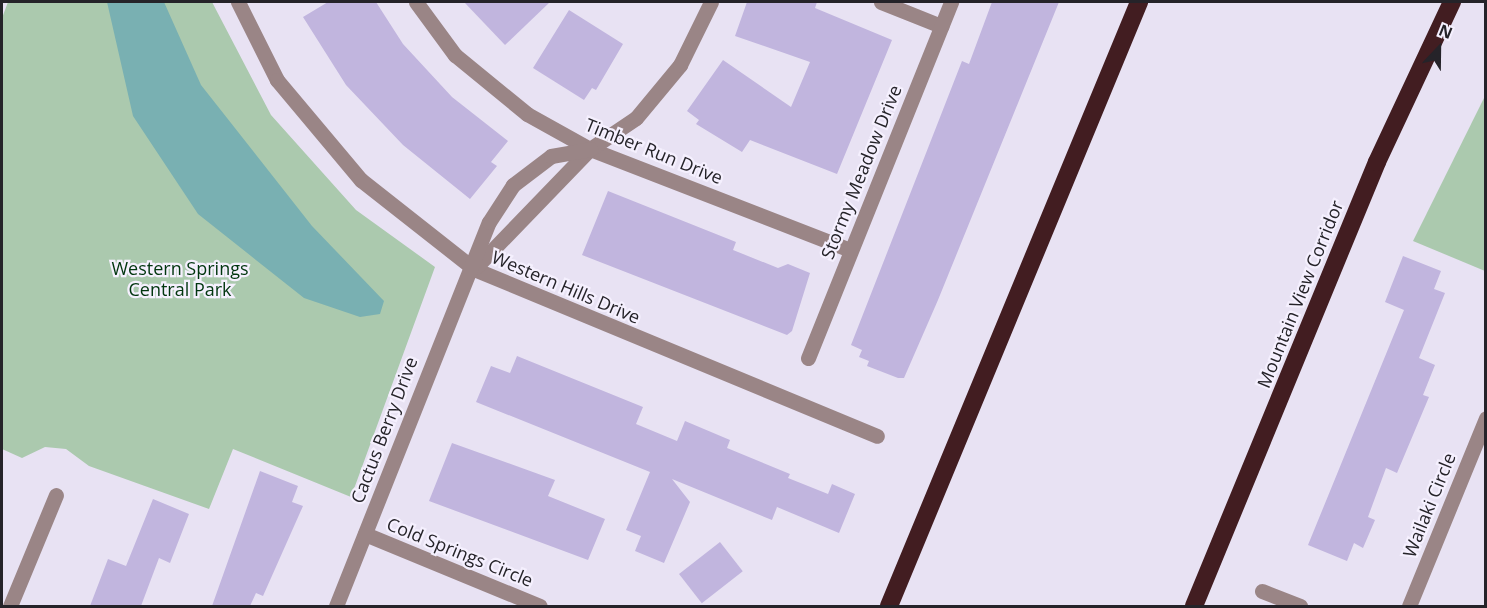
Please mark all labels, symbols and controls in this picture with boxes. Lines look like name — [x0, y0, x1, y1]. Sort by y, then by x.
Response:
north arrow — [1409, 18, 1469, 78]
text: N — [1436, 19, 1456, 44]
street label: Stormy Meadow Drive — [816, 82, 906, 262]
street label: Timber Run Drive — [582, 114, 726, 188]
street label: Mountain View Corridor — [1252, 197, 1348, 391]
street label: Western Hills Drive — [489, 246, 643, 328]
park label: Western Springs Central Park — [111, 258, 249, 300]
street label: Cactus Berry Drive — [346, 354, 422, 506]
street label: Wailaki Circle — [1398, 450, 1460, 560]
street label: Cold Springs Circle — [384, 513, 536, 591]

